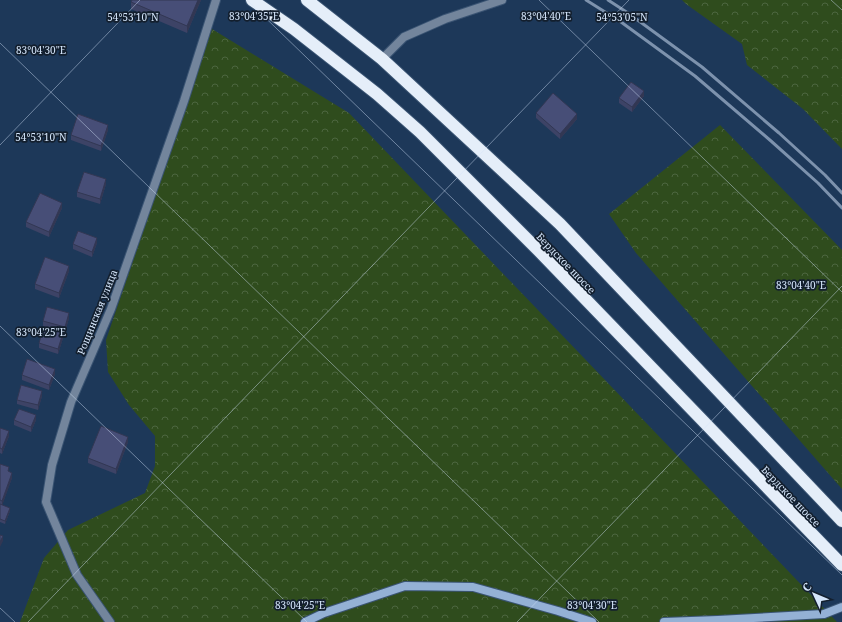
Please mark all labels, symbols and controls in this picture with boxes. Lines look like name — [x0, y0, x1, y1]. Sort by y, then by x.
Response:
text: 83°04'35"E — [229, 9, 279, 23]
text: 83°04'40"E — [521, 9, 571, 23]
text: 54°53'10"N — [107, 10, 159, 24]
text: 54°53'05"N — [596, 10, 648, 24]
text: 83°04'30"E — [16, 43, 66, 57]
text: 54°53'10"N — [15, 130, 67, 144]
street label: Бердское шоссе — [533, 230, 599, 296]
street label: Рощинская улица — [74, 267, 121, 357]
text: 83°04'40"E — [776, 278, 826, 292]
text: 83°04'25"E — [16, 325, 66, 339]
street label: Бердское шоссе — [758, 463, 824, 529]
north arrow — [794, 574, 834, 614]
text: С — [799, 579, 814, 595]
text: 83°04'25"E — [275, 598, 325, 612]
text: 83°04'30"E — [567, 598, 617, 612]

